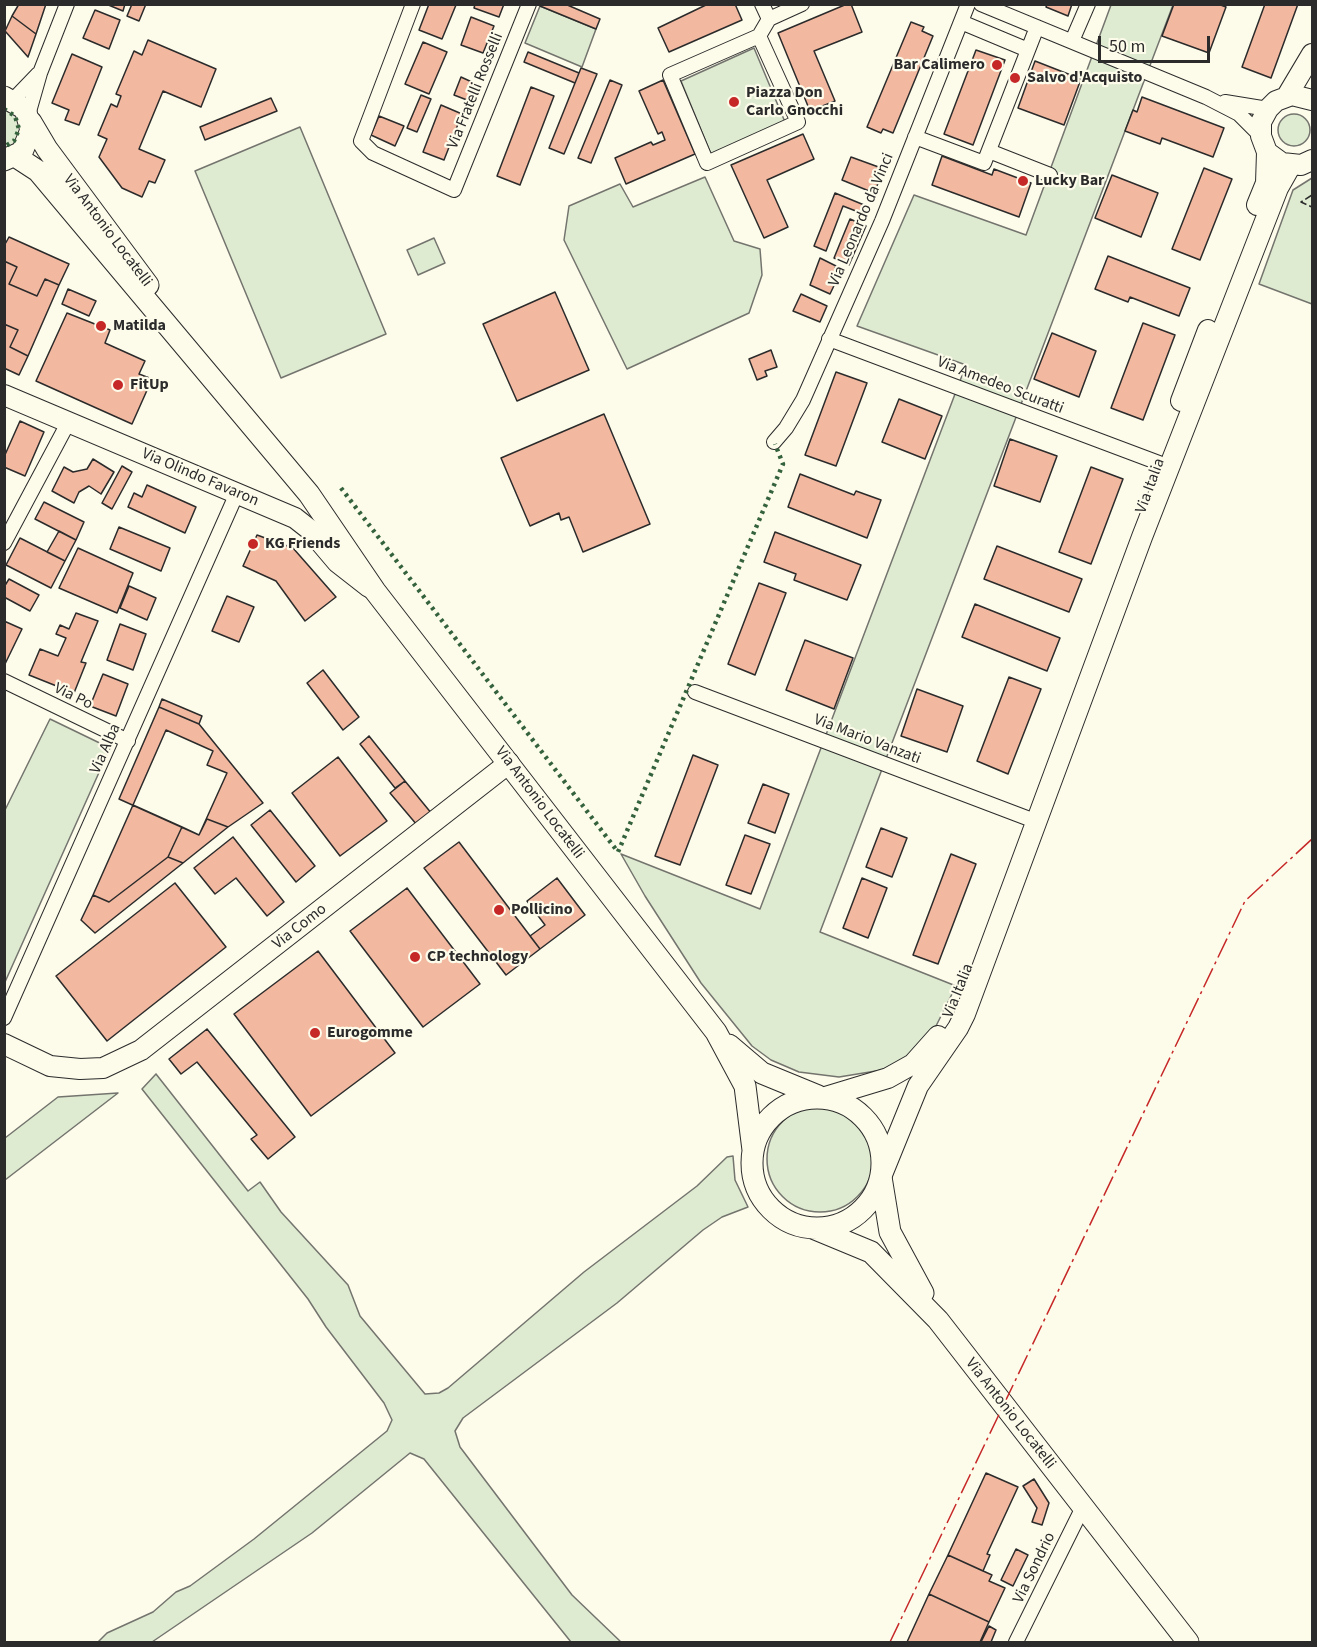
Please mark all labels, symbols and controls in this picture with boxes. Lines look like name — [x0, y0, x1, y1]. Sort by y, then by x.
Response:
scale bar — [1101, 24, 1214, 62]
street label: Via Fratelli Rosselli — [444, 30, 508, 152]
text: 50 m — [1109, 34, 1145, 59]
place label: Bar Calimero — [893, 55, 985, 75]
marker: Bar Calimero — [990, 58, 1004, 72]
place label: Salvo d'Acquisto — [1027, 68, 1142, 88]
marker: Salvo d'Acquisto — [1008, 71, 1022, 85]
place label: Piazza Don Carlo Gnocchi — [746, 83, 843, 121]
marker: Piazza Don Carlo Gnocchi — [727, 95, 741, 109]
street label: Via Leonardo da Vinci — [825, 150, 899, 290]
street label: Via Antonio Locatelli — [58, 171, 156, 291]
place label: Lucky Bar — [1035, 171, 1104, 191]
marker: Lucky Bar — [1016, 174, 1030, 188]
place label: Matilda — [113, 316, 166, 336]
marker: Matilda — [94, 319, 108, 333]
street label: Via Amedeo Scuratti — [934, 353, 1066, 419]
place label: FitUp — [130, 375, 169, 395]
marker: FitUp — [111, 378, 125, 392]
street label: Via Olindo Favaron — [139, 445, 261, 511]
street label: Via Italia — [1132, 456, 1170, 516]
place label: KG Friends — [265, 534, 340, 554]
marker: KG Friends — [246, 537, 260, 551]
street label: Via Po — [50, 679, 96, 715]
street label: Via Mario Vanzati — [811, 711, 923, 769]
street label: Via Alba — [86, 721, 126, 777]
street label: Via Antonio Locatelli — [490, 743, 588, 863]
street label: Via Como — [269, 900, 331, 954]
place label: Pollicino — [511, 900, 573, 920]
marker: Pollicino — [492, 903, 506, 917]
place label: CP technology — [427, 947, 528, 967]
marker: CP technology — [408, 950, 422, 964]
street label: Via Italia — [939, 961, 979, 1021]
place label: Eurogomme — [327, 1023, 413, 1043]
marker: Eurogomme — [308, 1026, 322, 1040]
street label: Via Antonio Locatelli — [961, 1355, 1059, 1473]
street label: Via Sondrio — [1010, 1529, 1060, 1607]

